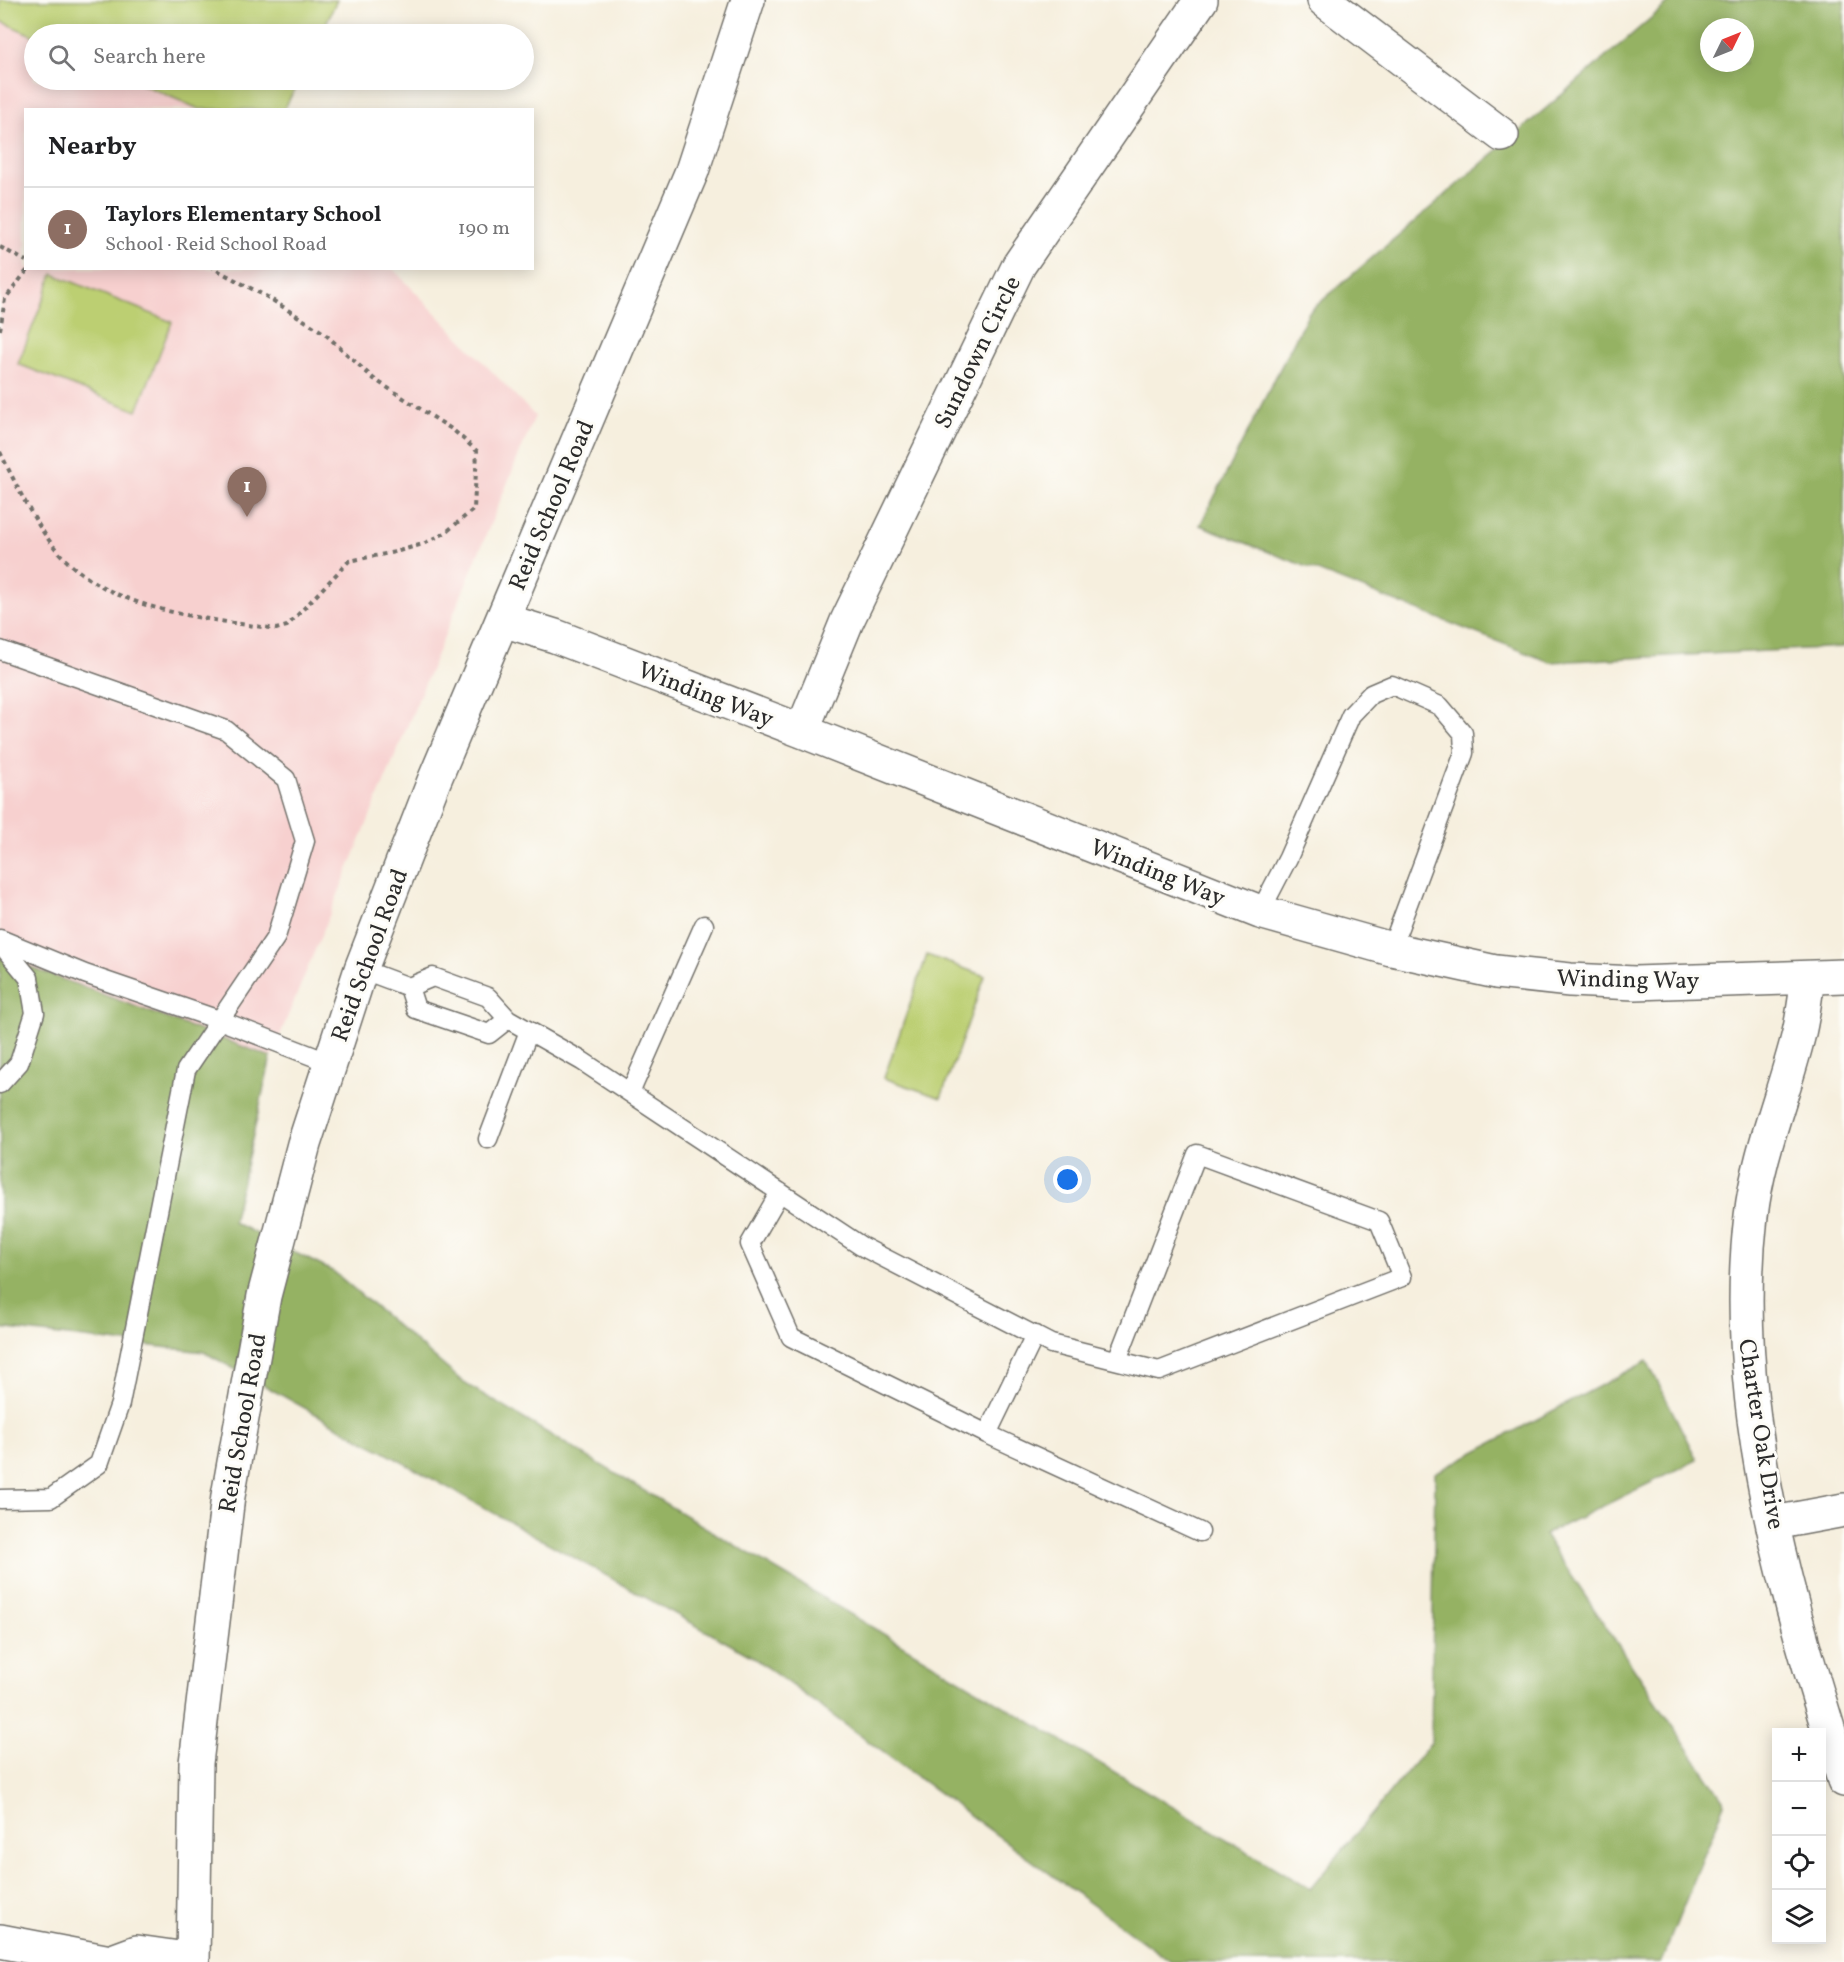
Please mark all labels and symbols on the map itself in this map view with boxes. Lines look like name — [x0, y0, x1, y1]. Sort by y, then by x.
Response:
north arrow — [1700, 18, 1754, 72]
street label: Sundown Circle — [927, 271, 1031, 435]
street label: Reid School Road — [502, 415, 604, 596]
pin: 1 — [228, 468, 266, 517]
street label: Winding Way — [632, 654, 778, 737]
street label: Winding Way — [1085, 831, 1230, 916]
street label: Reid School Road — [324, 864, 418, 1047]
street label: Winding Way — [1556, 963, 1700, 999]
your location — [1053, 1165, 1082, 1194]
street label: Reid School Road — [211, 1331, 277, 1516]
street label: Charter Oak Drive — [1728, 1337, 1792, 1532]

